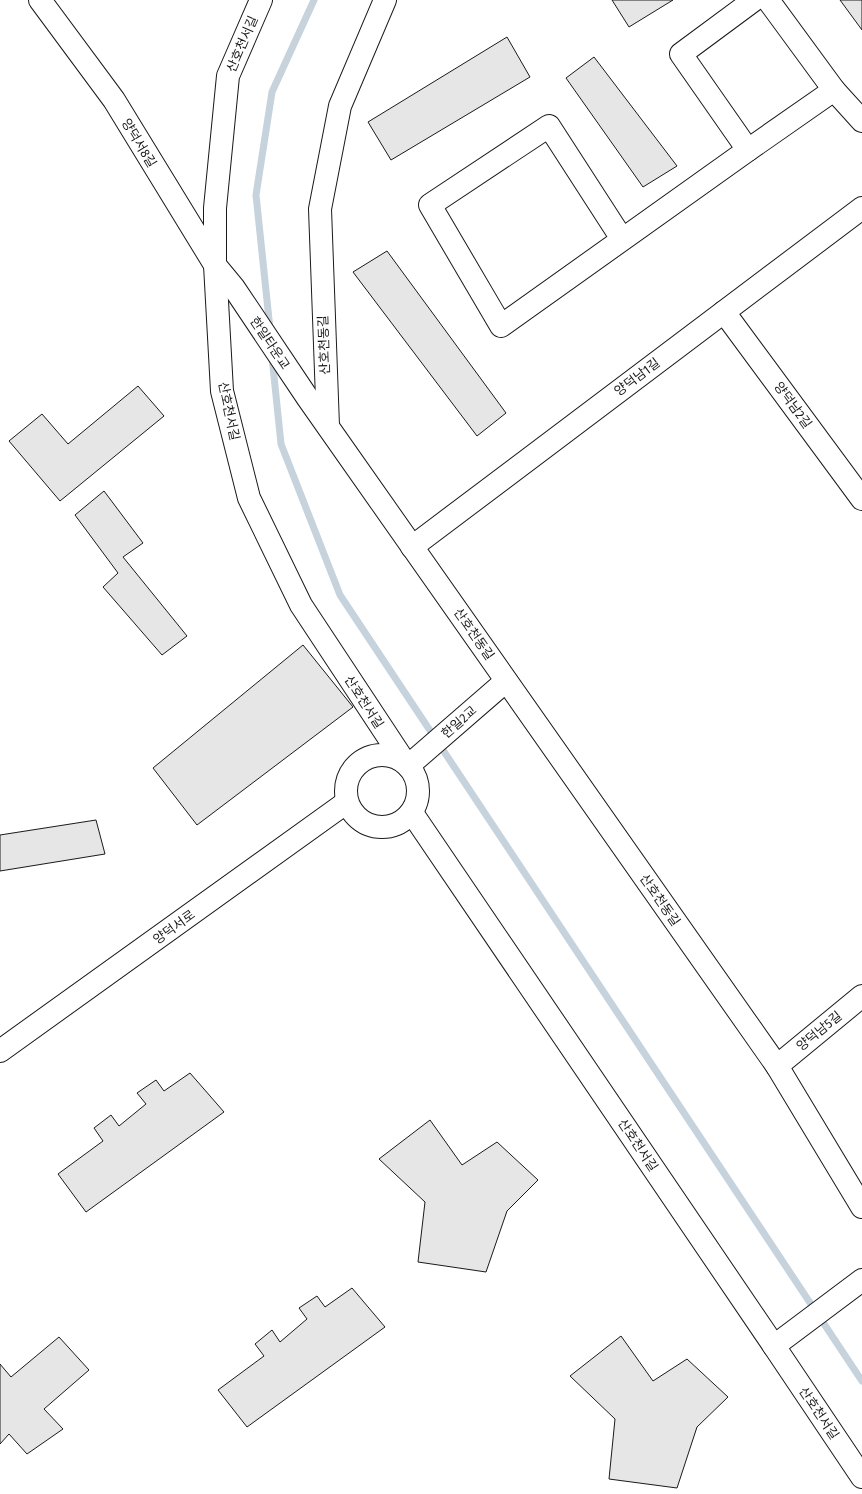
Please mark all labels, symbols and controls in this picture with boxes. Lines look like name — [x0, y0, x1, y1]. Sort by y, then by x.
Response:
street label: 산호천서길 — [223, 14, 261, 74]
street label: 양덕서8길 — [119, 116, 159, 170]
street label: 한일타운교 — [247, 314, 293, 372]
street label: 산호천동길 — [315, 315, 333, 375]
street label: 양덕남1길 — [611, 355, 663, 399]
street label: 양덕남2길 — [771, 379, 815, 431]
street label: 산호천서길 — [215, 380, 243, 442]
street label: 산호천동길 — [451, 605, 497, 663]
street label: 산호천서길 — [341, 673, 387, 731]
street label: 한일2교 — [438, 703, 480, 741]
street label: 산호천동길 — [637, 871, 683, 929]
street label: 양덕서로 — [150, 907, 198, 947]
street label: 양덕남5길 — [793, 1008, 845, 1054]
street label: 산호천서길 — [615, 1116, 661, 1174]
street label: 산호천서길 — [796, 1384, 842, 1442]

